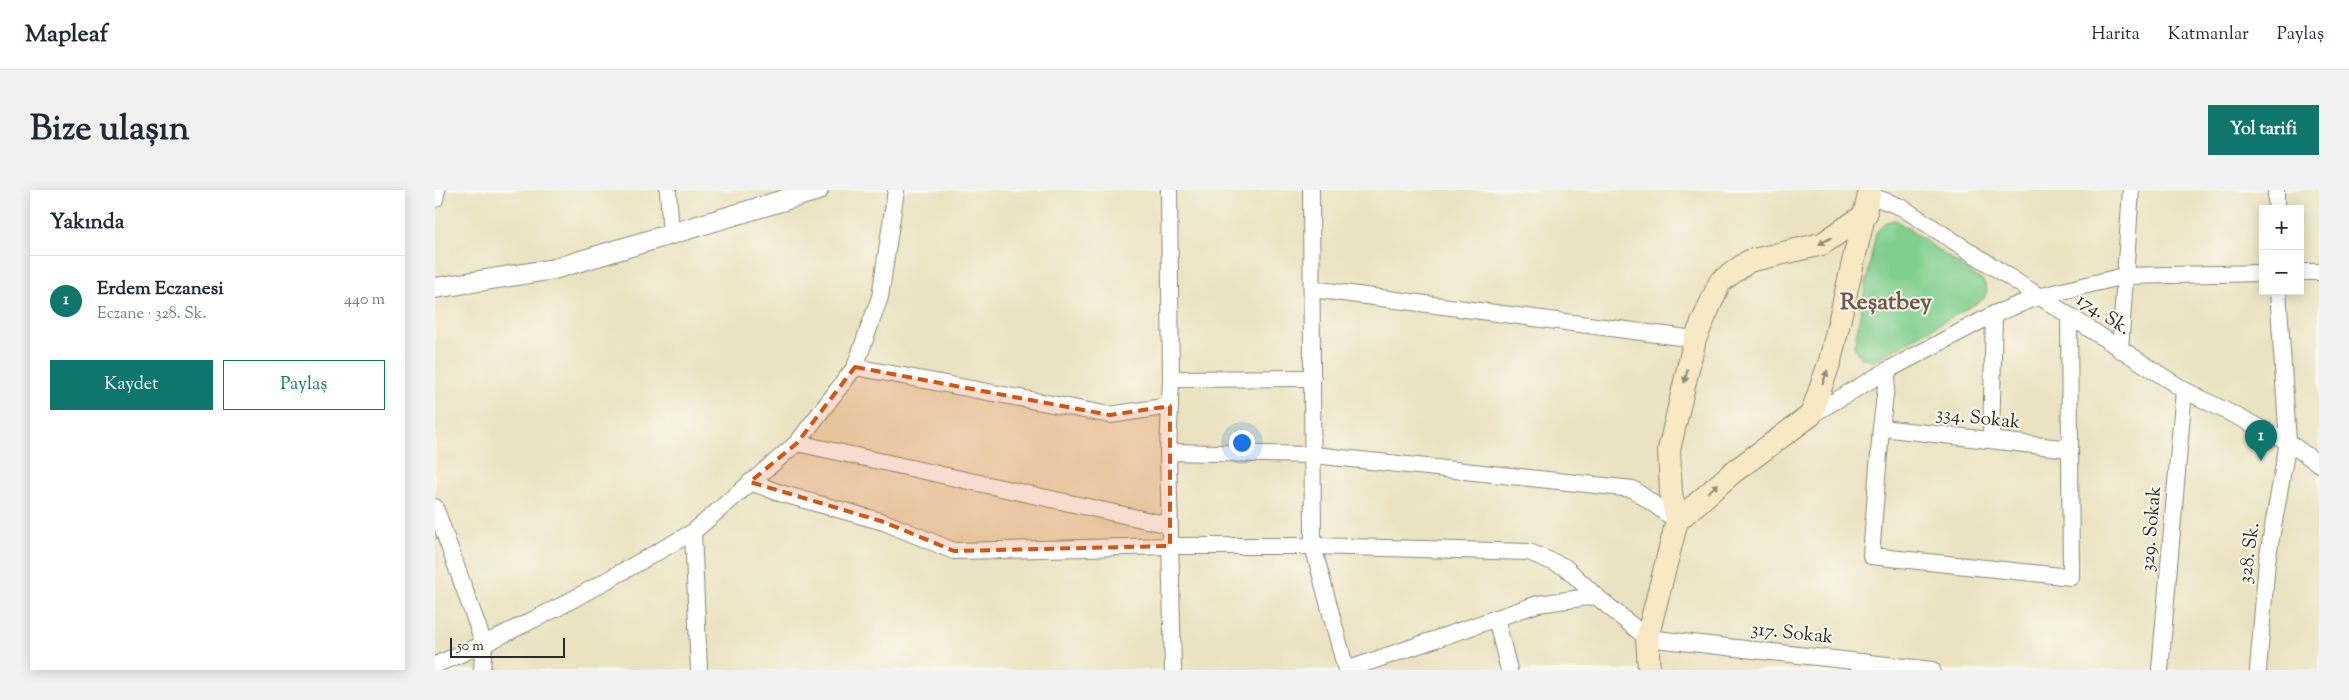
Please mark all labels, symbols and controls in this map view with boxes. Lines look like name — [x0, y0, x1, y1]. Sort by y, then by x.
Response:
text: Mapleaf — [25, 18, 108, 52]
text: Harita — [2091, 22, 2140, 48]
text: Katmanlar — [2168, 22, 2249, 48]
text: Paylaş — [2277, 22, 2324, 48]
text: Bize ulaşın — [30, 105, 189, 156]
button: Yol tarifi — [2208, 105, 2319, 155]
map controls — [2259, 205, 2304, 295]
button: + — [2259, 205, 2304, 250]
text: Yakında — [50, 208, 124, 238]
one-way arrow — [1818, 237, 1833, 245]
button: − — [2259, 250, 2304, 295]
text: Erdem Eczanesi — [97, 276, 224, 303]
district label: Reşatbey — [1840, 286, 1932, 320]
street label: 174. Sk. — [2071, 287, 2135, 343]
text: 1 — [63, 289, 69, 312]
text: 440 m — [344, 289, 385, 312]
text: Eczane · 328. Sk. — [97, 303, 207, 326]
button: Kaydet — [50, 360, 213, 410]
button: Paylaş — [223, 360, 385, 410]
one-way arrow — [1682, 368, 1690, 383]
one-way arrow — [1821, 370, 1829, 384]
street label: 334. Sokak — [1934, 401, 2022, 437]
pin: 1 — [2245, 420, 2277, 461]
your location — [1229, 430, 1255, 456]
one-way arrow — [1706, 483, 1719, 494]
street label: 329. Sokak — [2135, 484, 2169, 573]
street label: 328. Sk. — [2232, 521, 2268, 585]
street label: 317. Sokak — [1749, 616, 1835, 652]
scale bar — [450, 635, 565, 658]
text: 50 m — [457, 637, 484, 657]

